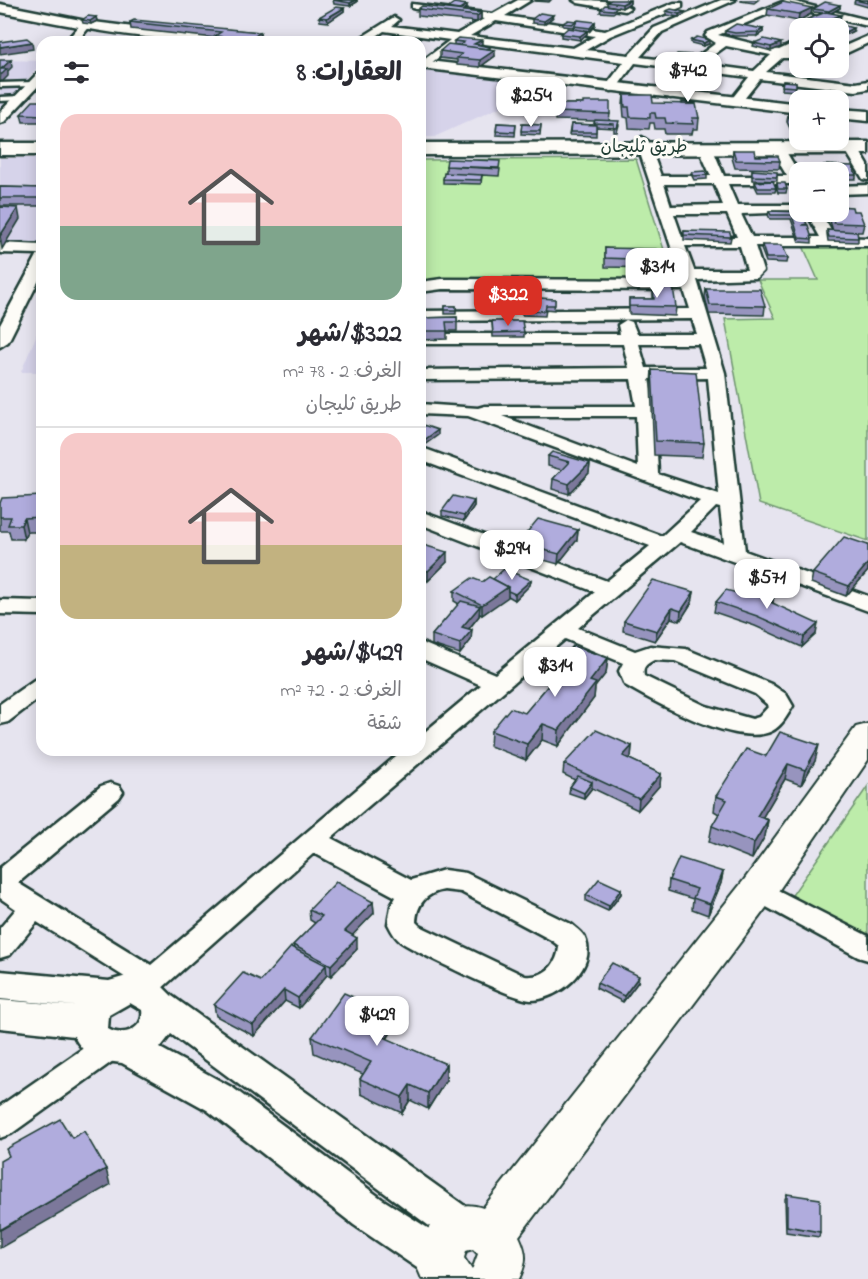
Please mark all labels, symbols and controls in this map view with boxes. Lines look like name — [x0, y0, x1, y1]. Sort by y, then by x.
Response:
map controls — [789, 18, 849, 222]
button: locate — [789, 18, 849, 78]
pin: $742 — [652, 52, 724, 103]
text: العقارات: 8 — [296, 55, 402, 93]
icon: filters — [60, 56, 93, 89]
text: $742 — [669, 57, 707, 86]
pin: $254 — [495, 77, 567, 128]
text: $254 — [510, 82, 552, 111]
button: + — [789, 90, 849, 150]
street label: طريق ثليجان — [601, 135, 687, 161]
icon: home — [177, 153, 285, 261]
button: − — [789, 162, 849, 222]
pin: $314 — [621, 248, 693, 299]
text: $314 — [640, 253, 674, 282]
pin: $322 — [472, 276, 544, 327]
text: $322 — [488, 281, 528, 310]
text: $322/شهر — [298, 316, 402, 354]
text: الغرف: 2 · 78 m² — [283, 358, 402, 387]
text: طريق ثليجان — [305, 391, 402, 420]
icon: home — [177, 472, 285, 580]
pin: $294 — [476, 530, 548, 581]
text: $294 — [494, 535, 530, 564]
pin: $571 — [731, 559, 803, 610]
text: $571 — [748, 564, 786, 593]
text: $429/شهر — [304, 635, 402, 673]
pin: $314 — [519, 647, 591, 698]
text: $314 — [538, 652, 572, 681]
text: الغرف: 2 · 72 m² — [280, 677, 402, 706]
text: شقة — [367, 710, 402, 739]
pin: $429 — [341, 996, 413, 1047]
text: $429 — [359, 1001, 395, 1030]

